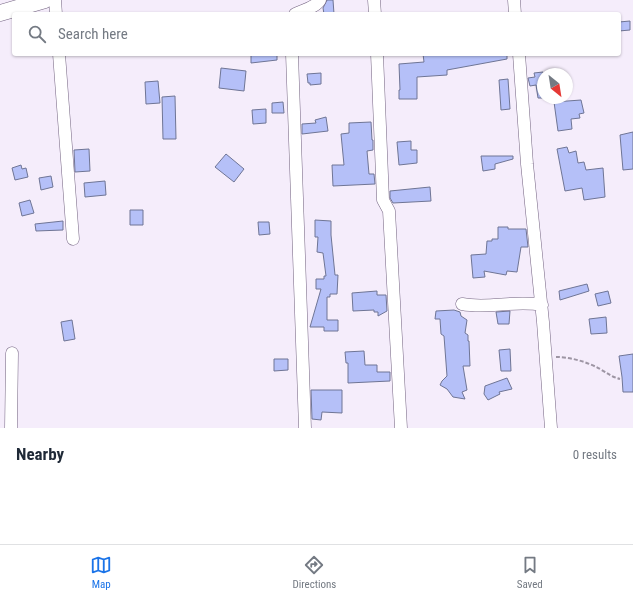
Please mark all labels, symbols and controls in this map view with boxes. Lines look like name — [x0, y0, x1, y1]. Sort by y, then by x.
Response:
search box — [12, 12, 621, 56]
icon: search — [26, 23, 48, 45]
text: Search here — [58, 25, 128, 43]
north arrow — [537, 68, 573, 104]
text: Nearby — [16, 444, 64, 464]
text: 0 results — [573, 447, 617, 462]
tab: Map — [90, 554, 112, 591]
tab: Directions — [292, 554, 336, 591]
tab: Saved — [517, 554, 543, 591]

